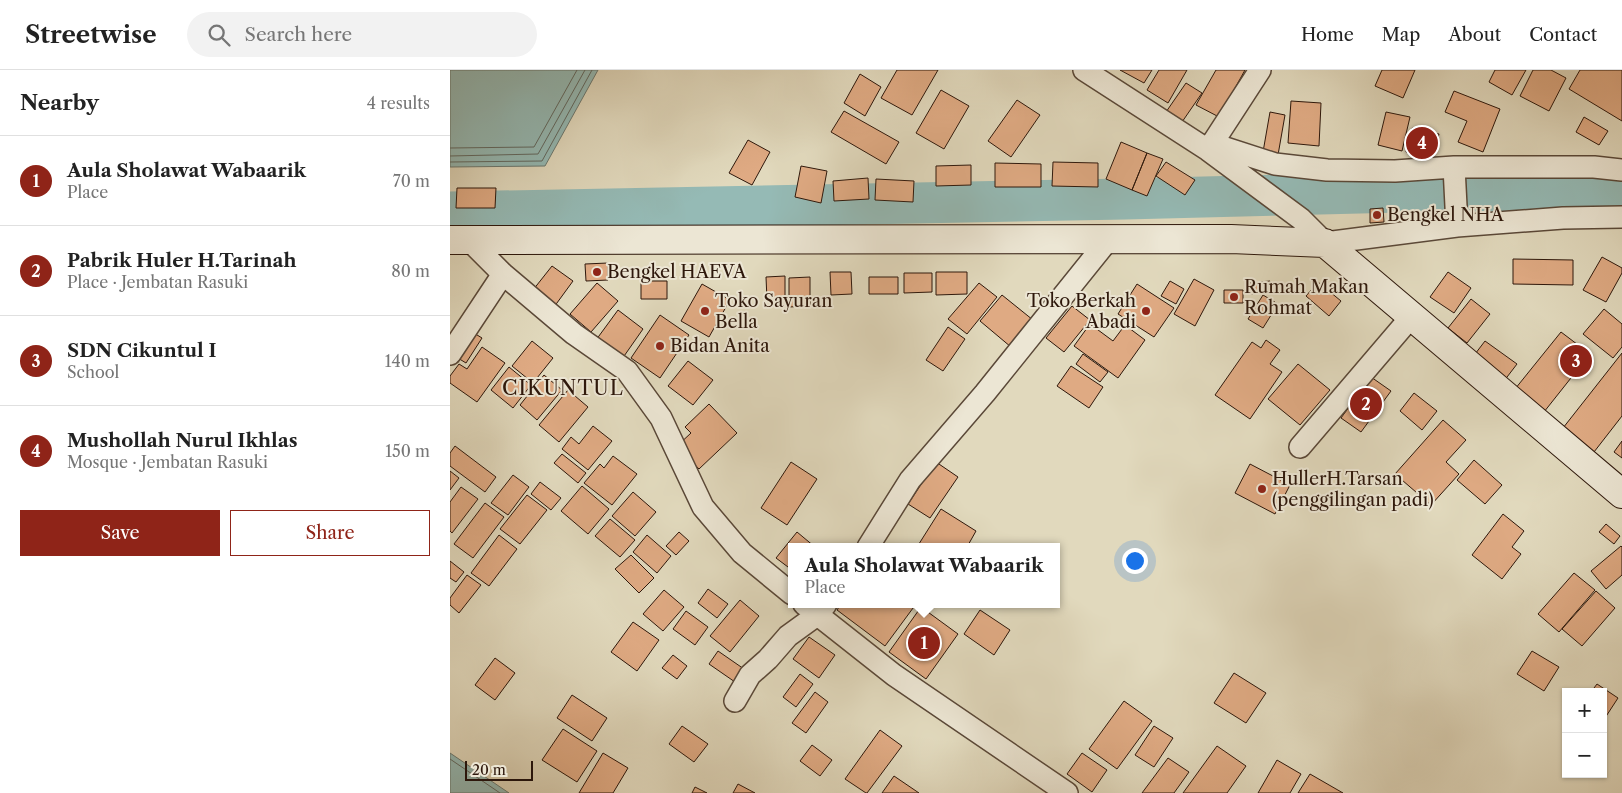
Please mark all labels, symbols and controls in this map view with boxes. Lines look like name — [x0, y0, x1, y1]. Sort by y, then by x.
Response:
search box — [187, 12, 537, 57]
text: Streetwise — [25, 20, 157, 49]
icon: search — [205, 21, 233, 49]
text: Search here — [245, 23, 352, 46]
text: Home — [1301, 24, 1354, 46]
text: Map — [1382, 24, 1420, 46]
text: About — [1448, 24, 1501, 46]
text: Contact — [1529, 24, 1597, 46]
text: Nearby — [20, 90, 99, 115]
text: 4 results — [367, 93, 430, 113]
pin: 4 — [1406, 124, 1438, 162]
text: Aula Sholawat Wabaarik — [67, 159, 306, 182]
text: 1 — [32, 171, 40, 191]
text: 70 m — [393, 171, 430, 191]
text: Place — [67, 182, 108, 202]
place label: Bengkel NHA — [1387, 204, 1505, 226]
marker: Bengkel NHA — [1371, 209, 1383, 221]
text: Pabrik Huler H.Tarinah — [67, 249, 296, 272]
text: 2 — [31, 261, 41, 281]
text: 80 m — [391, 261, 430, 281]
place label: Bengkel HAEVA — [607, 261, 747, 283]
marker: Bengkel HAEVA — [591, 266, 603, 278]
text: Place · Jembatan Rasuki — [67, 272, 248, 292]
place label: Rumah Makan Rohmat — [1244, 276, 1369, 319]
place label: Toko Sayuran Bella — [715, 290, 832, 333]
place label: Toko Berkah Abadi — [1027, 290, 1137, 333]
marker: Rumah Makan Rohmat — [1228, 291, 1240, 303]
marker: Toko Sayuran Bella — [699, 305, 711, 317]
marker: Toko Berkah Abadi — [1140, 305, 1152, 317]
place label: Bidan Anita — [670, 335, 770, 357]
text: SDN Cikuntul I — [67, 339, 216, 362]
marker: Bidan Anita — [654, 340, 666, 352]
pin: 3 — [1560, 342, 1592, 380]
text: 3 — [31, 351, 41, 371]
text: 140 m — [385, 351, 430, 371]
text: School — [67, 362, 119, 382]
district label: CIKUNTUL — [502, 376, 624, 400]
pin: 2 — [1350, 385, 1382, 423]
text: Mushollah Nurul Ikhlas — [67, 429, 298, 452]
text: 4 — [31, 441, 41, 461]
text: 150 m — [385, 441, 430, 461]
text: Mosque · Jembatan Rasuki — [67, 452, 268, 472]
place label: HullerH.Tarsan (penggilingan padi) — [1272, 468, 1434, 511]
marker: HullerH.Tarsan (penggilingan padi) — [1256, 483, 1268, 495]
button: Save — [20, 510, 220, 556]
button: Share — [230, 510, 430, 556]
popup — [788, 543, 1060, 608]
your location — [1122, 548, 1148, 574]
text: Aula Sholawat Wabaarik — [804, 554, 1044, 577]
text: Place — [804, 577, 846, 597]
pin: 1 — [908, 624, 940, 662]
map controls — [1562, 688, 1607, 778]
button: + — [1562, 688, 1607, 733]
button: − — [1562, 733, 1607, 778]
scale bar — [465, 758, 532, 781]
text: 20 m — [472, 761, 506, 779]

